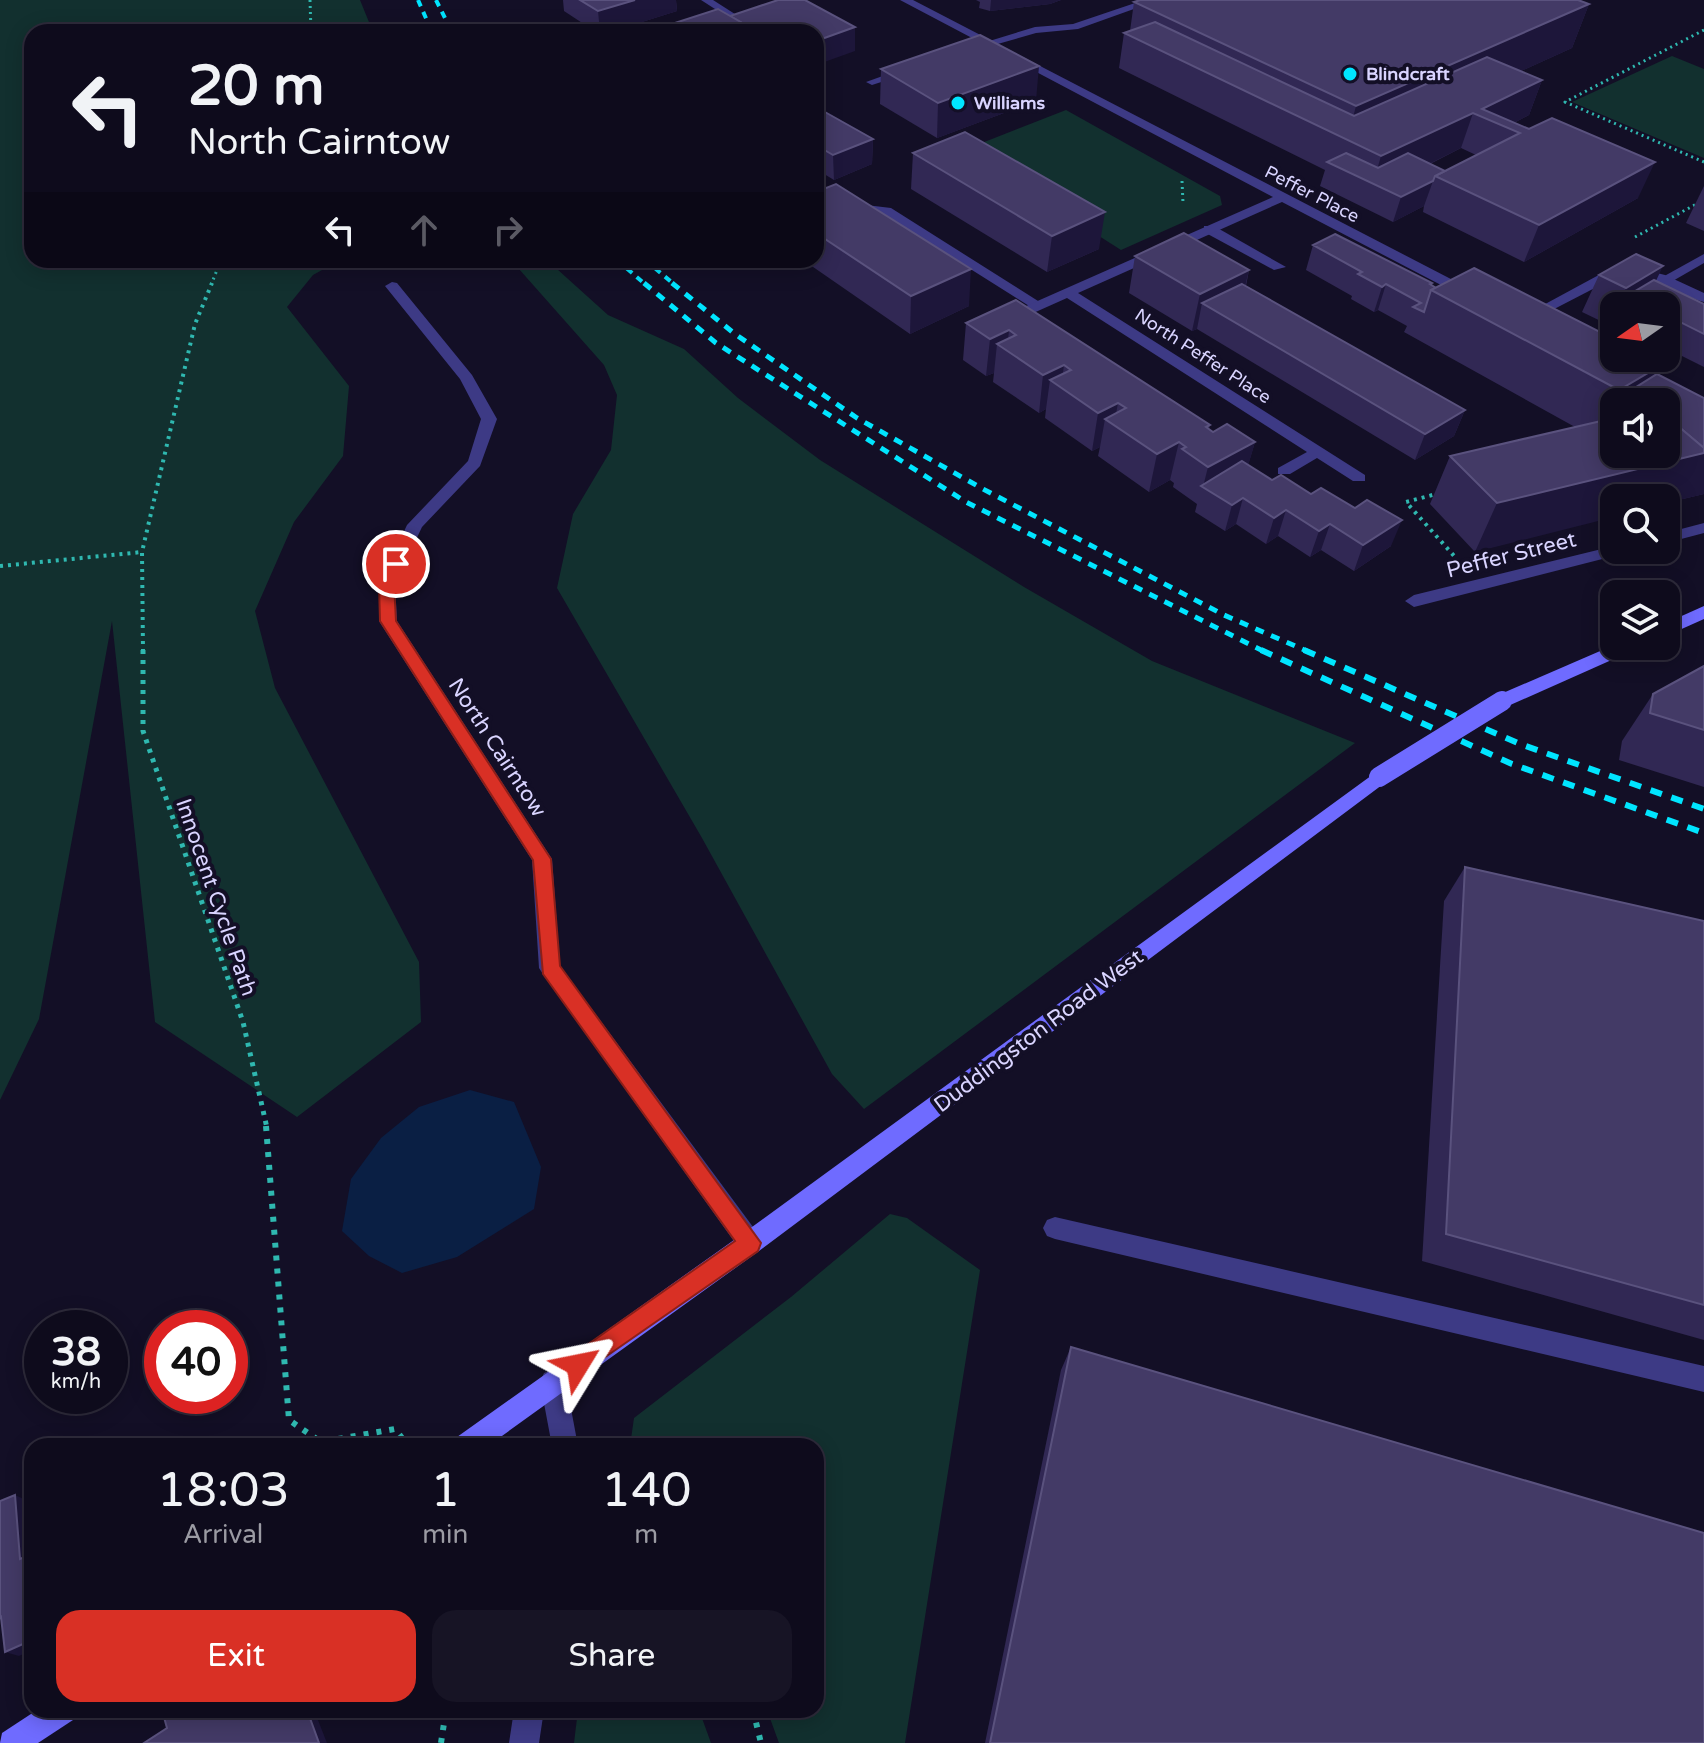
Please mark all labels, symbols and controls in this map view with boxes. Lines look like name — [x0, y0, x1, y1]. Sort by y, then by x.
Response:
text: 20 m — [188, 53, 324, 120]
icon: left — [56, 56, 160, 160]
place label: Blindcraft — [1366, 63, 1450, 85]
marker: Blindcraft — [1341, 65, 1359, 83]
place label: Williams — [974, 92, 1046, 114]
marker: Williams — [949, 94, 967, 112]
text: North Cairntow — [188, 121, 450, 164]
street label: Peffer Place — [1261, 161, 1363, 227]
icon: left — [318, 208, 362, 252]
icon: ahead — [402, 208, 446, 252]
icon: right — [486, 208, 530, 252]
north arrow — [1600, 292, 1680, 372]
map controls — [1600, 292, 1680, 660]
street label: North Peffer Place — [1131, 304, 1275, 408]
button: sound — [1600, 388, 1680, 468]
button: search — [1600, 484, 1680, 564]
street label: Peffer Street — [1444, 526, 1579, 584]
pin — [362, 530, 430, 598]
icon: arrive — [374, 542, 418, 586]
button: layers — [1600, 580, 1680, 660]
street label: North Cairntow — [443, 673, 552, 822]
street label: Innocent Cycle Path — [170, 795, 262, 999]
street label: Duddingston Road West — [929, 944, 1148, 1118]
speed limit sign: 40 — [144, 1310, 248, 1414]
position arrow — [536, 1323, 620, 1407]
text: 38 — [51, 1328, 101, 1376]
text: km/h — [51, 1370, 101, 1394]
text: 18:03 — [157, 1462, 290, 1520]
text: 1 — [430, 1462, 460, 1520]
text: 140 — [601, 1462, 691, 1520]
text: Arrival — [183, 1519, 263, 1550]
text: min — [422, 1519, 468, 1550]
text: m — [634, 1519, 658, 1550]
button: Exit — [56, 1610, 416, 1702]
button: Share — [432, 1610, 792, 1702]

